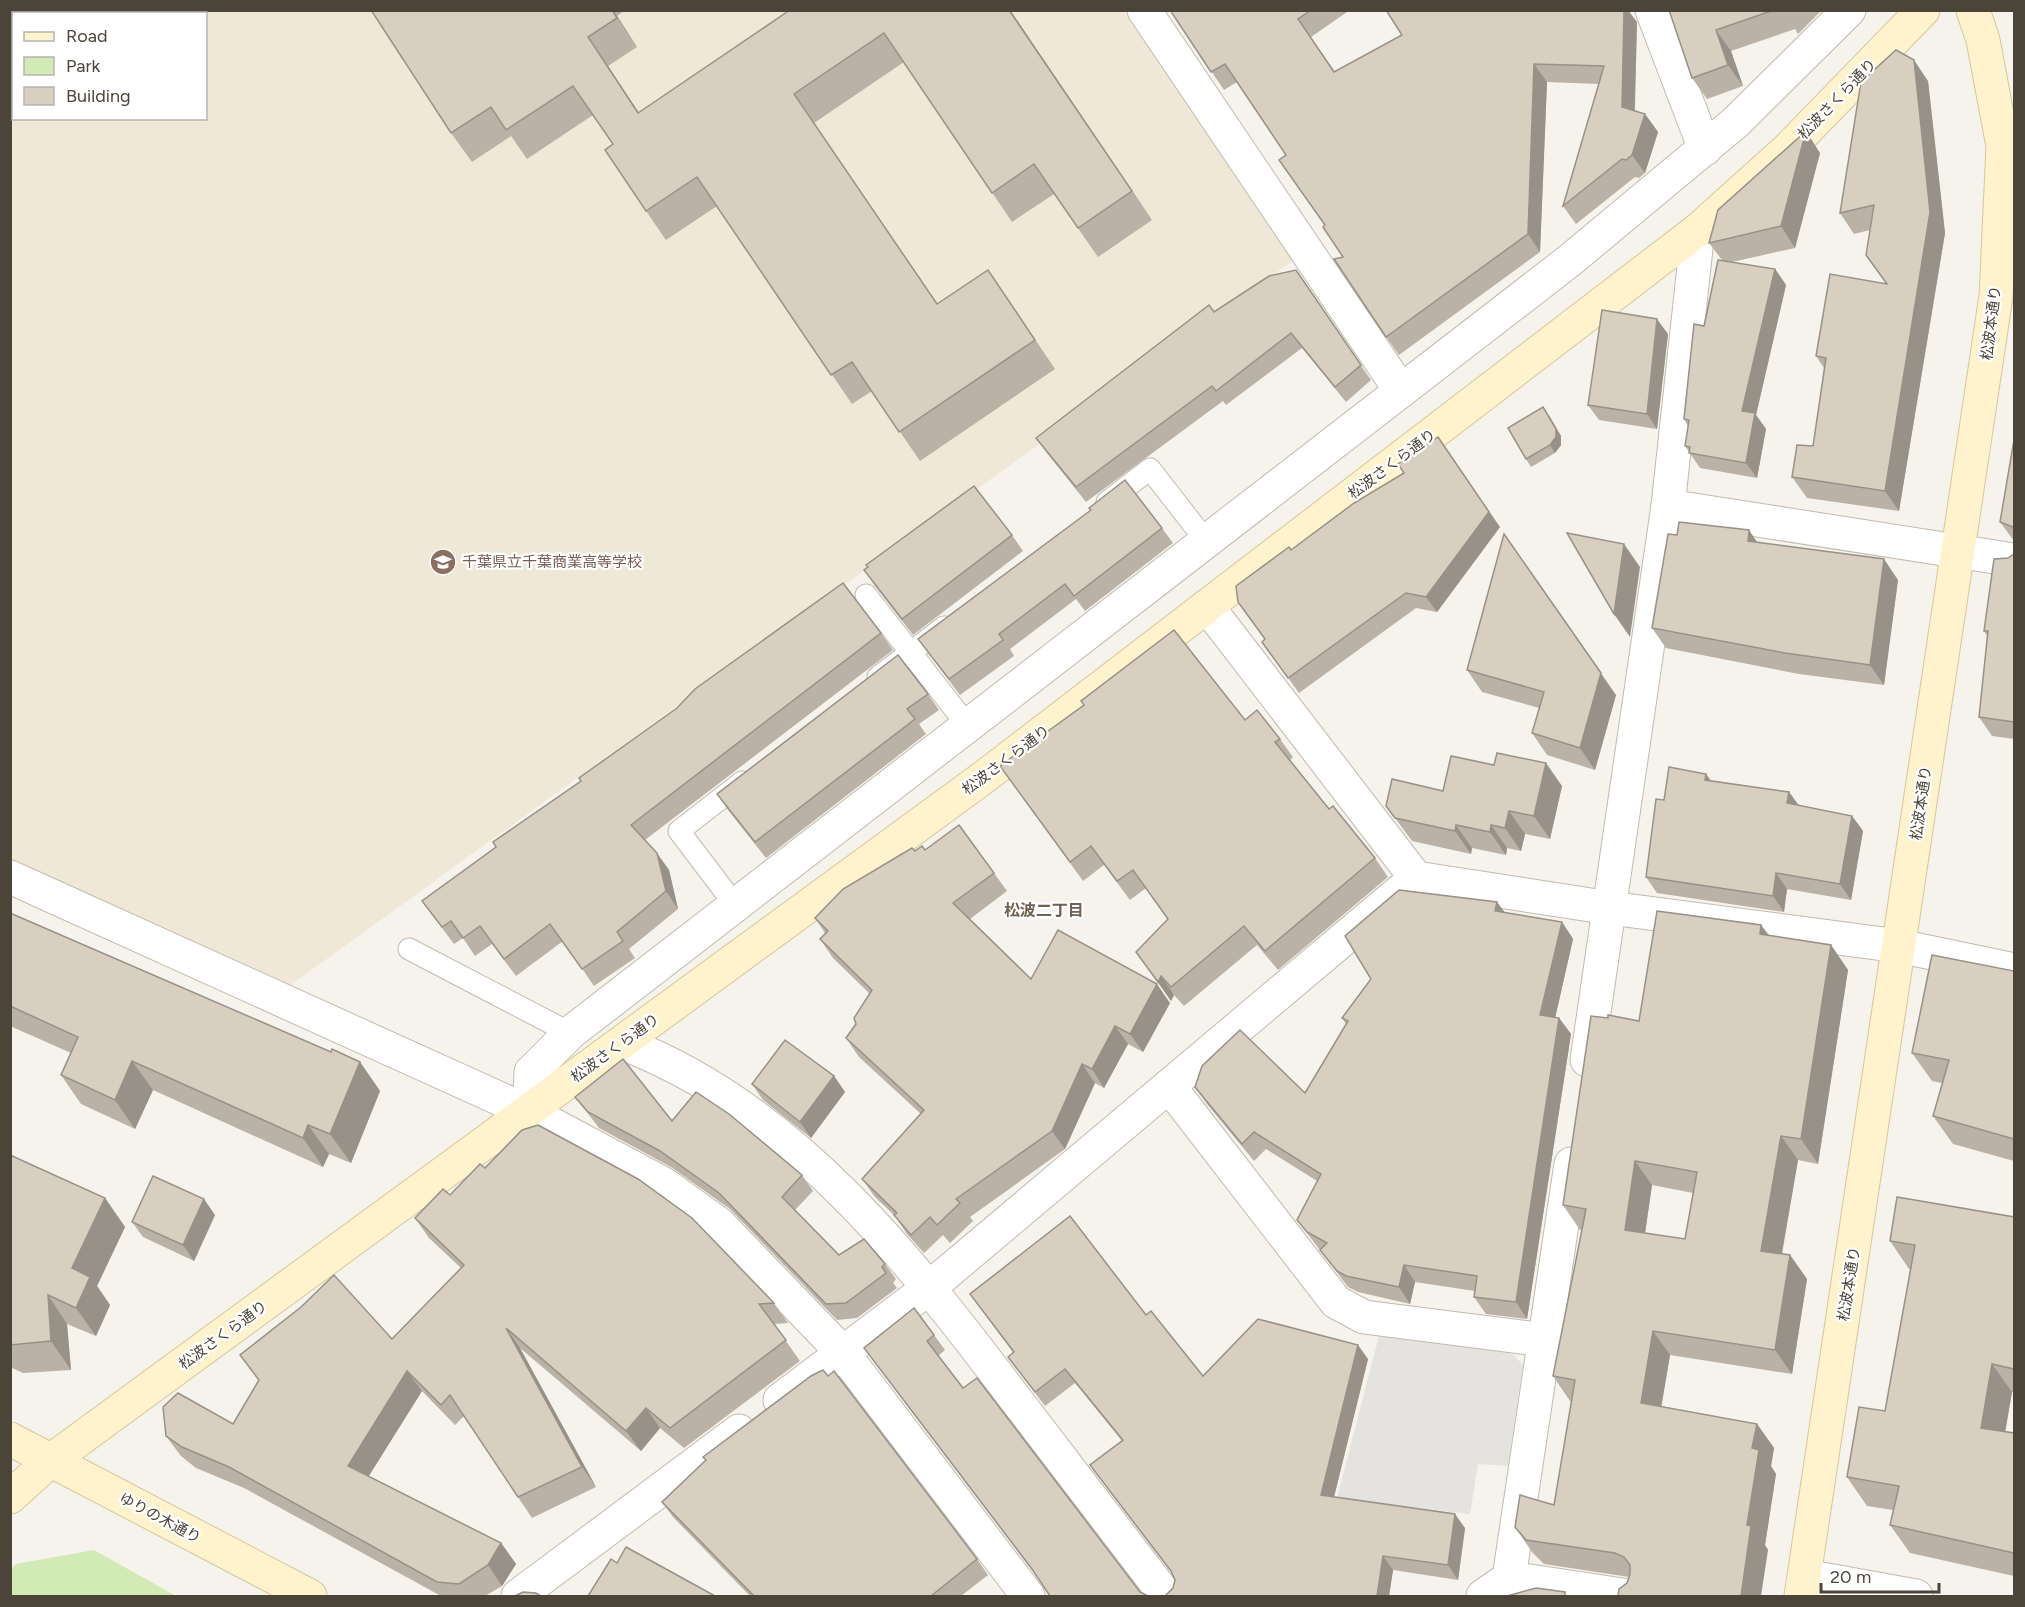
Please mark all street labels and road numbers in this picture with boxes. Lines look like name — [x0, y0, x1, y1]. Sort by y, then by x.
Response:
street label: 松波さくら通り — [1794, 55, 1880, 143]
street label: 松波本通り — [1977, 285, 2005, 361]
street label: 松波さくら通り — [1345, 425, 1439, 503]
street label: 松波さくら通り — [959, 721, 1053, 799]
street label: 松波本通り — [1907, 765, 1935, 841]
street label: 松波さくら通り — [567, 1010, 663, 1086]
street label: 松波本通り — [1834, 1246, 1864, 1322]
street label: 松波さくら通り — [175, 1297, 271, 1373]
street label: ゆりの木通り — [116, 1489, 204, 1547]

